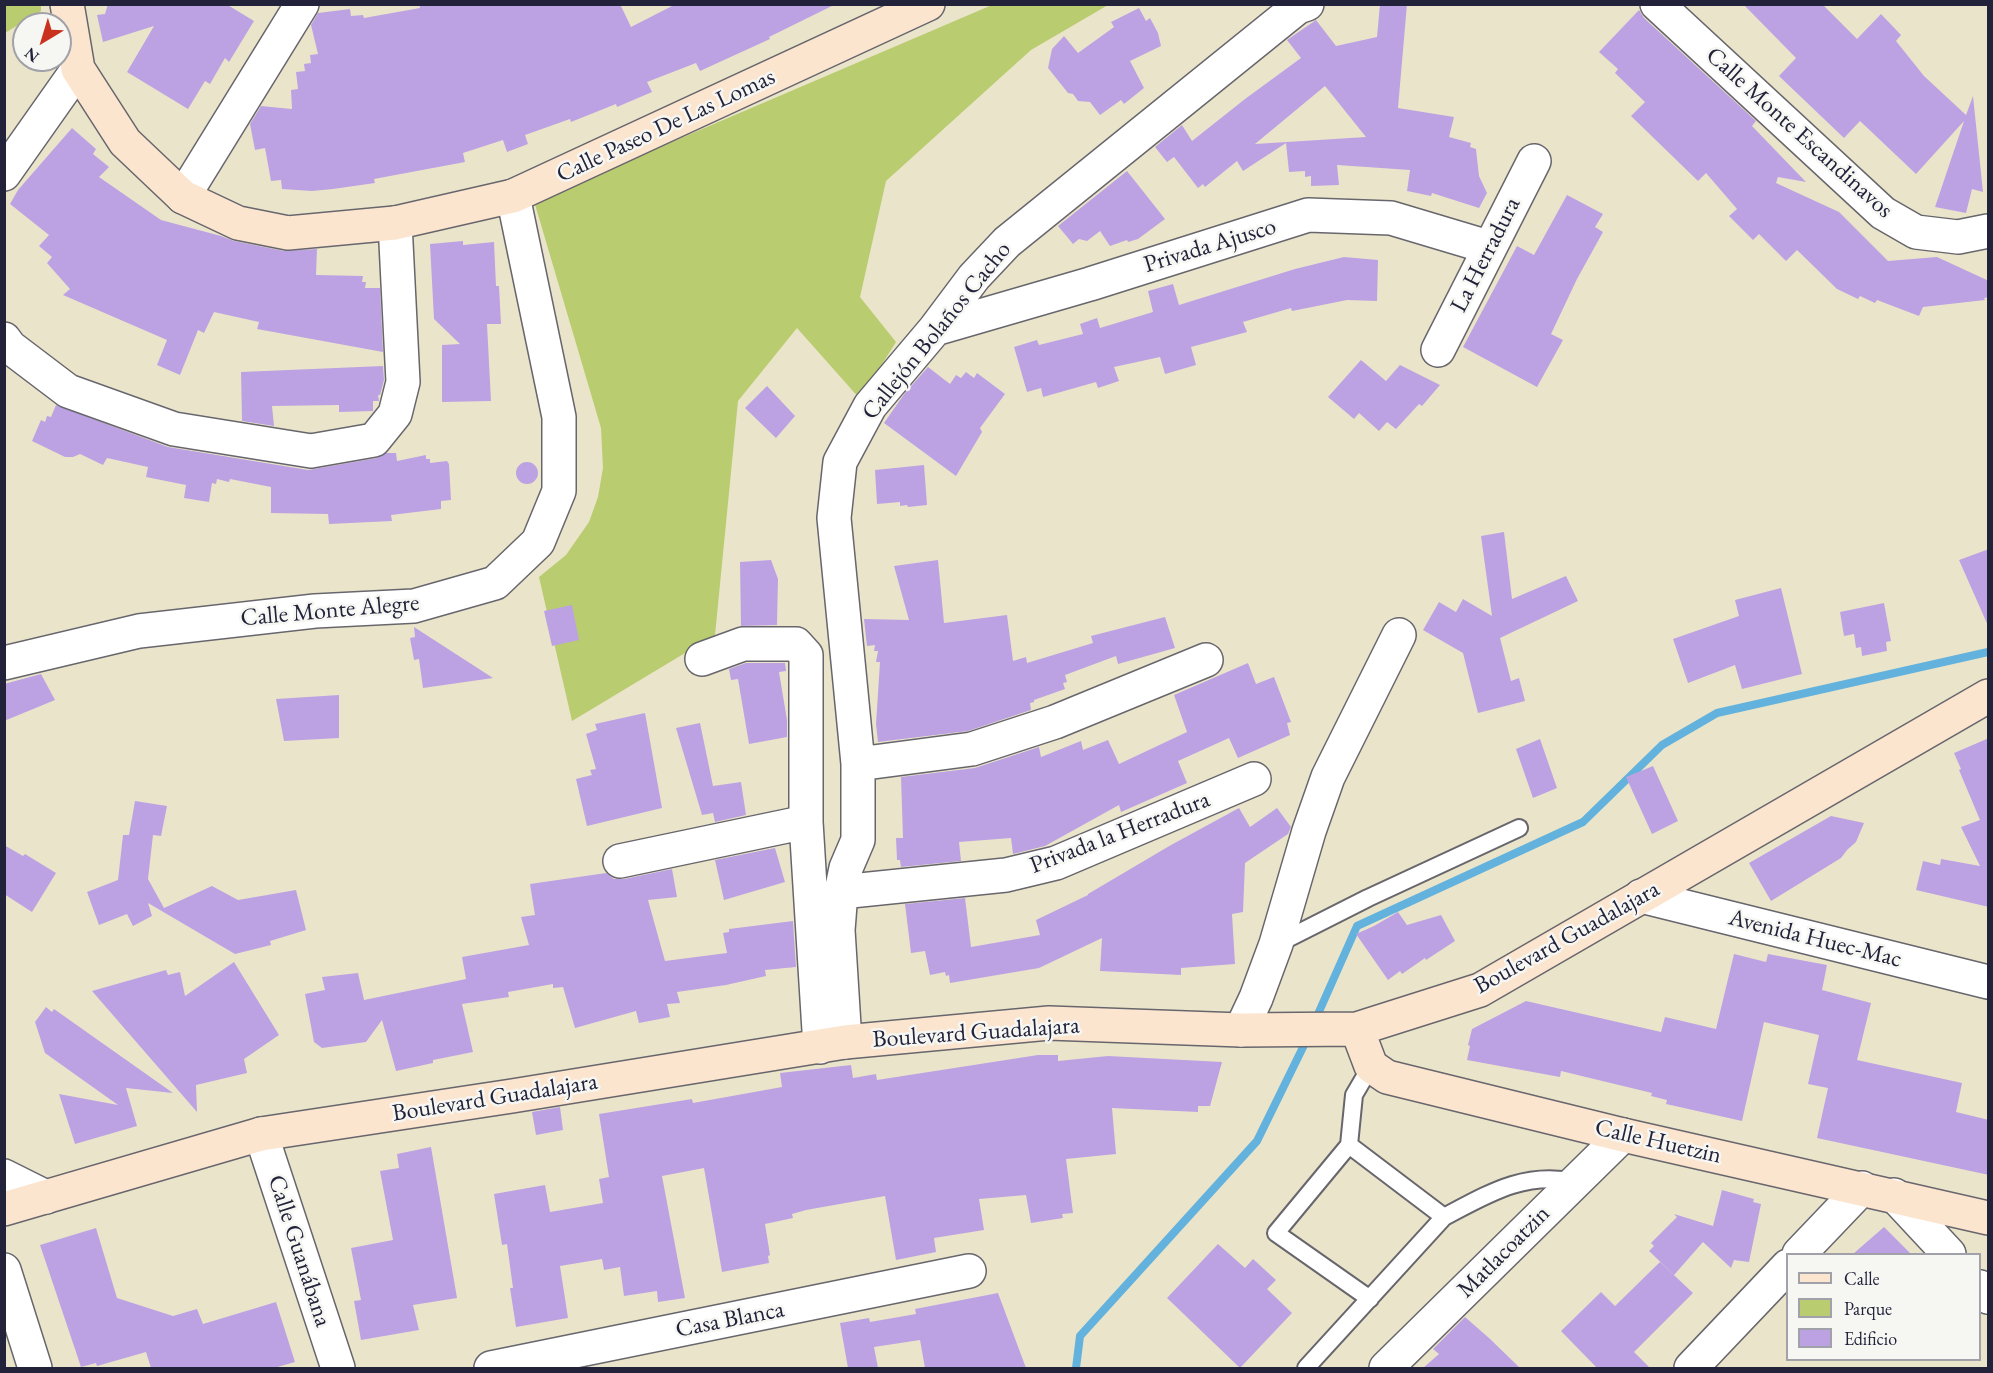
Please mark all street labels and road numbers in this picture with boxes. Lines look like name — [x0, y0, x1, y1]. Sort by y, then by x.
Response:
street label: Calle Monte Escandinavos — [1699, 41, 1899, 225]
street label: Calle Paseo De Las Lomas — [552, 63, 780, 189]
street label: La Herradura — [1445, 193, 1527, 317]
street label: Privada Ajusco — [1140, 212, 1280, 280]
street label: Callejón Bolaños Cacho — [856, 236, 1018, 426]
street label: Calle Monte Alegre — [239, 589, 421, 633]
street label: Privada la Herradura — [1026, 785, 1214, 881]
street label: Boulevard Guadalajara — [1469, 875, 1665, 1001]
street label: Avenida Huec-Mac — [1725, 904, 1905, 974]
street label: Boulevard Guadalajara — [871, 1011, 1081, 1055]
street label: Boulevard Guadalajara — [390, 1068, 600, 1128]
street label: Calle Huetzin — [1592, 1113, 1724, 1171]
street label: Calle Guanábana — [261, 1171, 337, 1331]
street label: Matlacoatzin — [1452, 1200, 1556, 1304]
street label: Casa Blanca — [673, 1295, 787, 1345]

